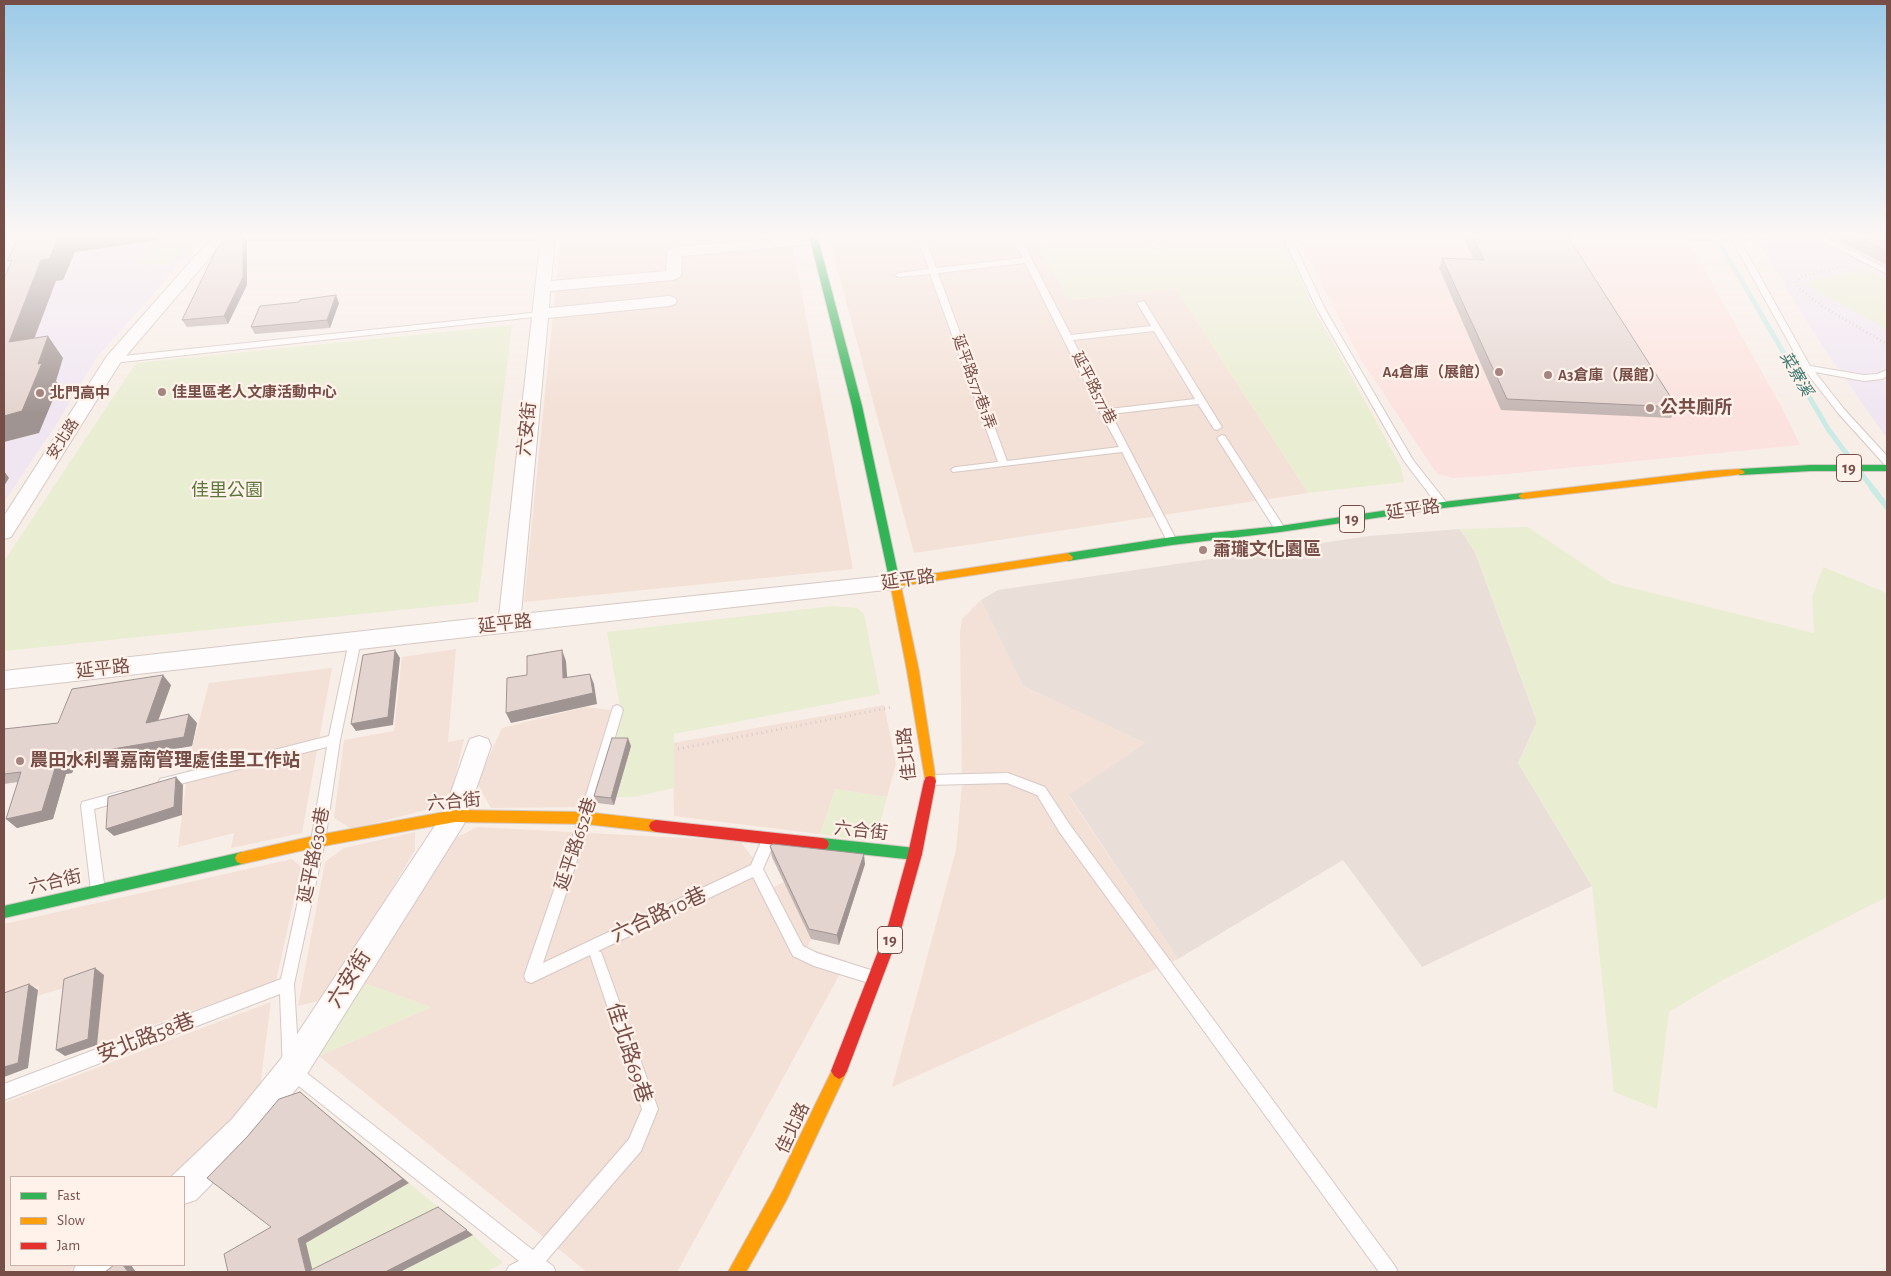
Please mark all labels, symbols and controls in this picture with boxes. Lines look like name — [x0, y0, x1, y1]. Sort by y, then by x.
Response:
street label: 延平路577巷1弄 — [949, 332, 999, 432]
water label: 菜寮溪 — [1776, 348, 1816, 400]
street label: 延平路577巷 — [1068, 349, 1120, 427]
place label: A4倉庫（展館） — [1382, 363, 1489, 381]
marker: A4倉庫（展館） — [1493, 366, 1505, 378]
place label: A3倉庫（展館） — [1558, 366, 1663, 384]
marker: A3倉庫（展館） — [1542, 369, 1554, 381]
place label: 佳里區老人文康活動中心 — [172, 383, 337, 401]
place label: 北門高中 — [50, 384, 110, 402]
marker: 佳里區老人文康活動中心 — [156, 386, 168, 398]
marker: 北門高中 — [34, 387, 46, 399]
place label: 公共廁所 — [1660, 397, 1732, 419]
street label: 六安街 — [513, 401, 541, 457]
marker: 公共廁所 — [1644, 402, 1656, 414]
street label: 安北路 — [43, 415, 83, 463]
road number: 19 — [1836, 454, 1862, 482]
park label: 佳里公園 — [191, 480, 263, 502]
street label: 延平路 — [1385, 496, 1441, 524]
road number: 19 — [1340, 506, 1364, 532]
place label: 蕭瓏文化園區 — [1213, 539, 1321, 561]
marker: 蕭瓏文化園區 — [1197, 544, 1209, 556]
street label: 延平路 — [880, 566, 936, 594]
street label: 延平路 — [477, 610, 533, 638]
street label: 延平路 — [75, 655, 131, 683]
street label: 佳北路 — [893, 726, 921, 782]
place label: 農田水利署嘉南管理處佳里工作站 — [30, 750, 300, 772]
marker: 農田水利署嘉南管理處佳里工作站 — [14, 755, 26, 767]
street label: 六合街 — [426, 789, 482, 815]
street label: 延平路652巷 — [551, 795, 601, 893]
street label: 延平路630巷 — [294, 805, 334, 905]
street label: 六合街 — [833, 817, 889, 845]
street label: 六合街 — [26, 865, 84, 899]
street label: 六合路10巷 — [607, 882, 711, 948]
road number: 19 — [878, 926, 902, 954]
street label: 六安街 — [322, 946, 376, 1012]
street label: 佳北路69巷 — [601, 1000, 657, 1106]
street label: 安北路58巷 — [94, 1008, 198, 1068]
street label: 佳北路 — [772, 1099, 814, 1157]
legend — [10, 1176, 185, 1266]
text: Fast — [57, 1188, 80, 1203]
text: Slow — [57, 1213, 85, 1228]
text: Jam — [57, 1238, 80, 1253]

